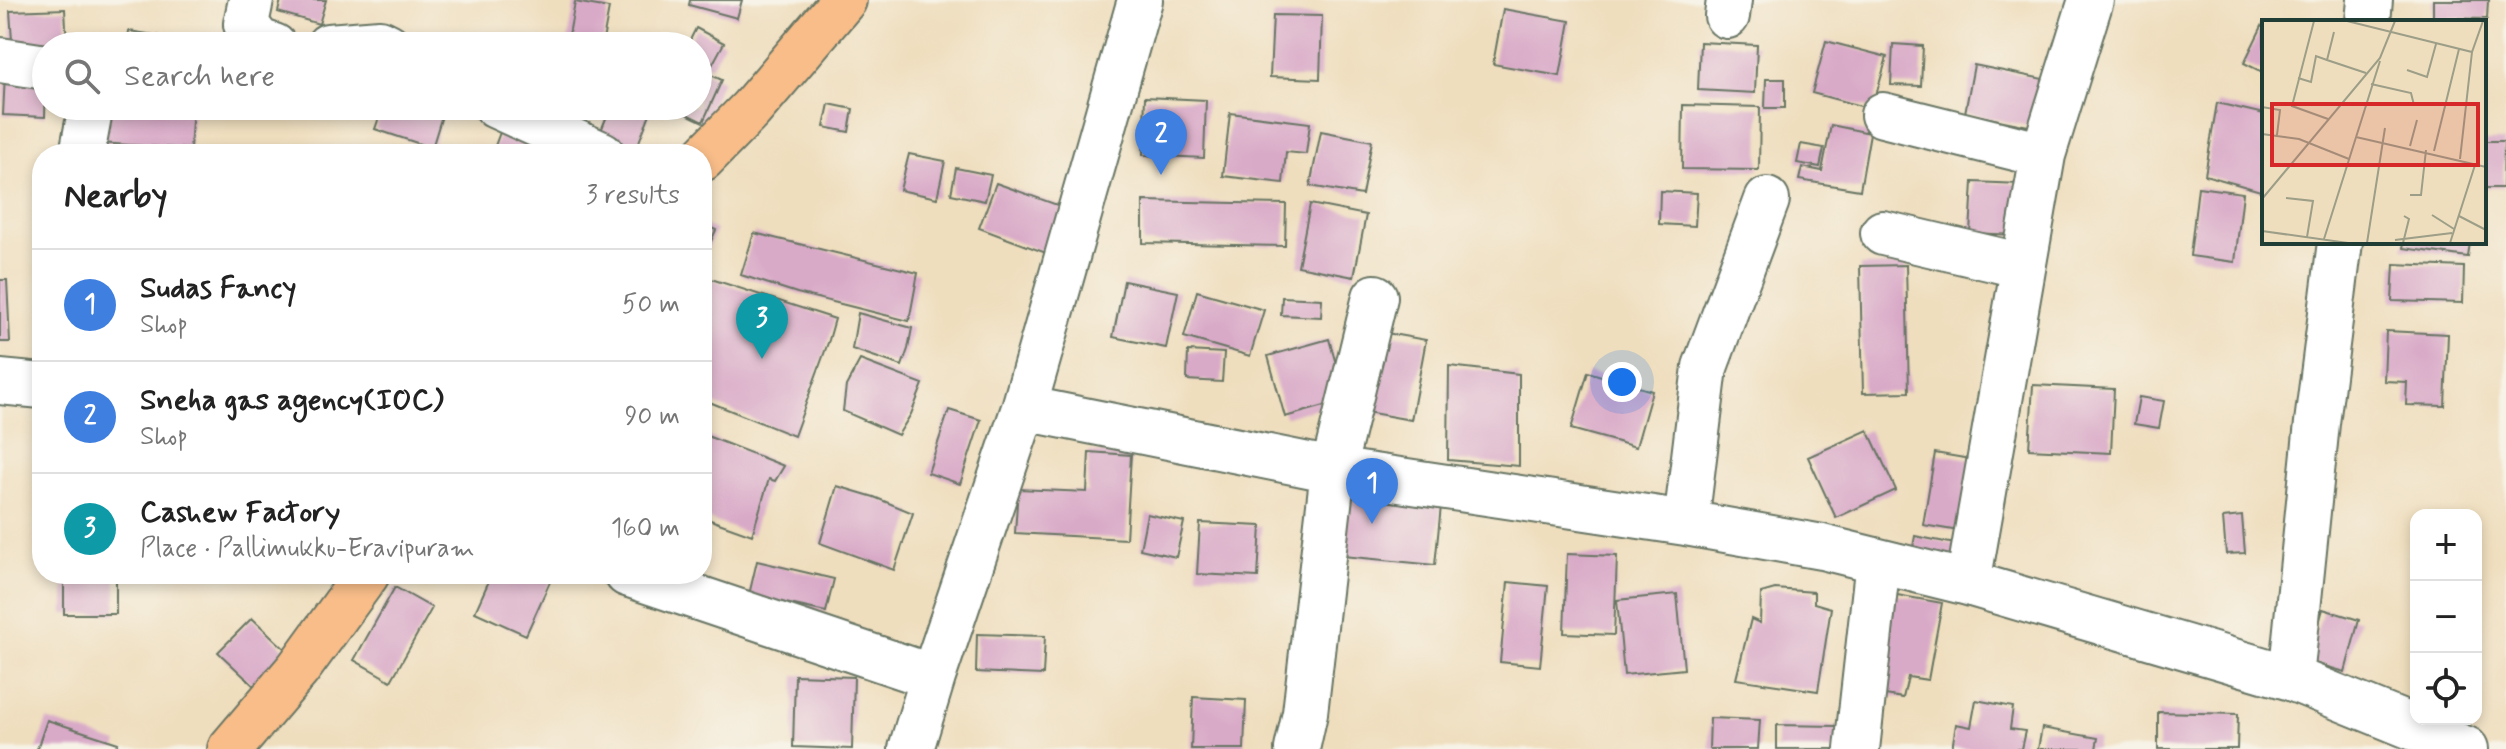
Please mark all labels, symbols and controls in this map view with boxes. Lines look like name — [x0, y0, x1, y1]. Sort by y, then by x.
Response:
inset map — [2262, 20, 2486, 244]
search box — [32, 32, 712, 120]
icon: search — [60, 54, 104, 98]
text: Search here — [124, 57, 275, 96]
pin: 2 — [1135, 109, 1187, 175]
text: Nearby — [64, 174, 168, 219]
text: 3 results — [586, 179, 680, 213]
text: Sudas Fancy — [140, 269, 296, 308]
text: 1 — [84, 288, 96, 322]
text: 50 m — [622, 288, 680, 322]
pin: 3 — [736, 293, 788, 359]
text: Shop — [140, 308, 188, 342]
your location — [1602, 362, 1642, 402]
text: Sneha gas agency(IOC) — [140, 381, 444, 420]
text: 2 — [84, 400, 96, 434]
text: 90 m — [625, 400, 680, 434]
text: Shop — [140, 420, 188, 454]
pin: 1 — [1346, 458, 1398, 524]
text: Cashew Factory — [140, 493, 340, 532]
map controls — [2410, 509, 2482, 725]
button: + — [2410, 509, 2482, 581]
text: 3 — [84, 512, 96, 546]
text: 160 m — [611, 512, 680, 546]
text: Place · Pallimukku-Eravipuram — [140, 532, 474, 566]
button: − — [2410, 581, 2482, 653]
button: locate — [2410, 653, 2482, 725]

